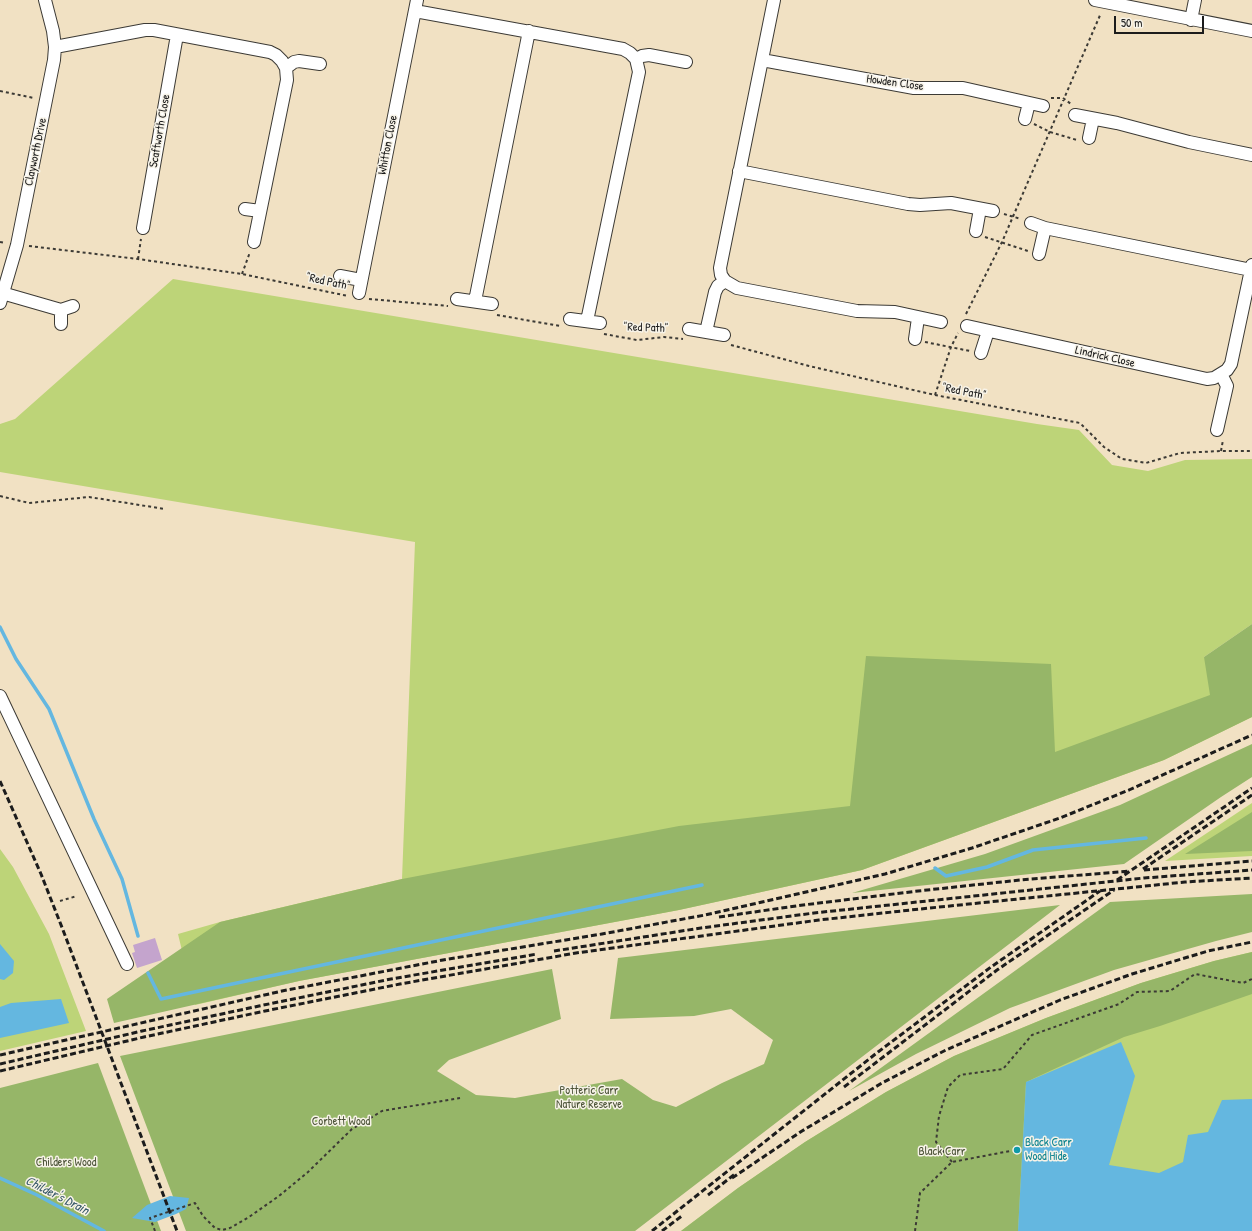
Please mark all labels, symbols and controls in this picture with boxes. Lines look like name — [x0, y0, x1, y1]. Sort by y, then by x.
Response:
scale bar — [1116, 8, 1206, 34]
text: 50 m — [1121, 14, 1142, 31]
street label: Howden Close — [865, 72, 925, 94]
street label: Scaftworth Close — [146, 93, 174, 169]
street label: Whitton Close — [375, 114, 401, 176]
street label: Clayworth Drive — [22, 117, 50, 187]
street label: "Red Path" — [305, 270, 351, 294]
street label: "Red Path" — [623, 320, 669, 336]
street label: Lindrick Close — [1074, 343, 1136, 371]
street label: "Red Path" — [941, 381, 987, 403]
park label: Potteric Carr Nature Reserve — [556, 1084, 622, 1112]
park label: Corbett Wood — [312, 1115, 370, 1129]
place label: Black Carr Wood Hide — [1025, 1136, 1072, 1164]
park label: Black Carr — [919, 1145, 965, 1159]
marker: Black Carr Wood Hide — [1012, 1145, 1022, 1155]
park label: Childers Wood — [36, 1156, 96, 1170]
water label: Childer's Drain — [23, 1173, 91, 1219]

